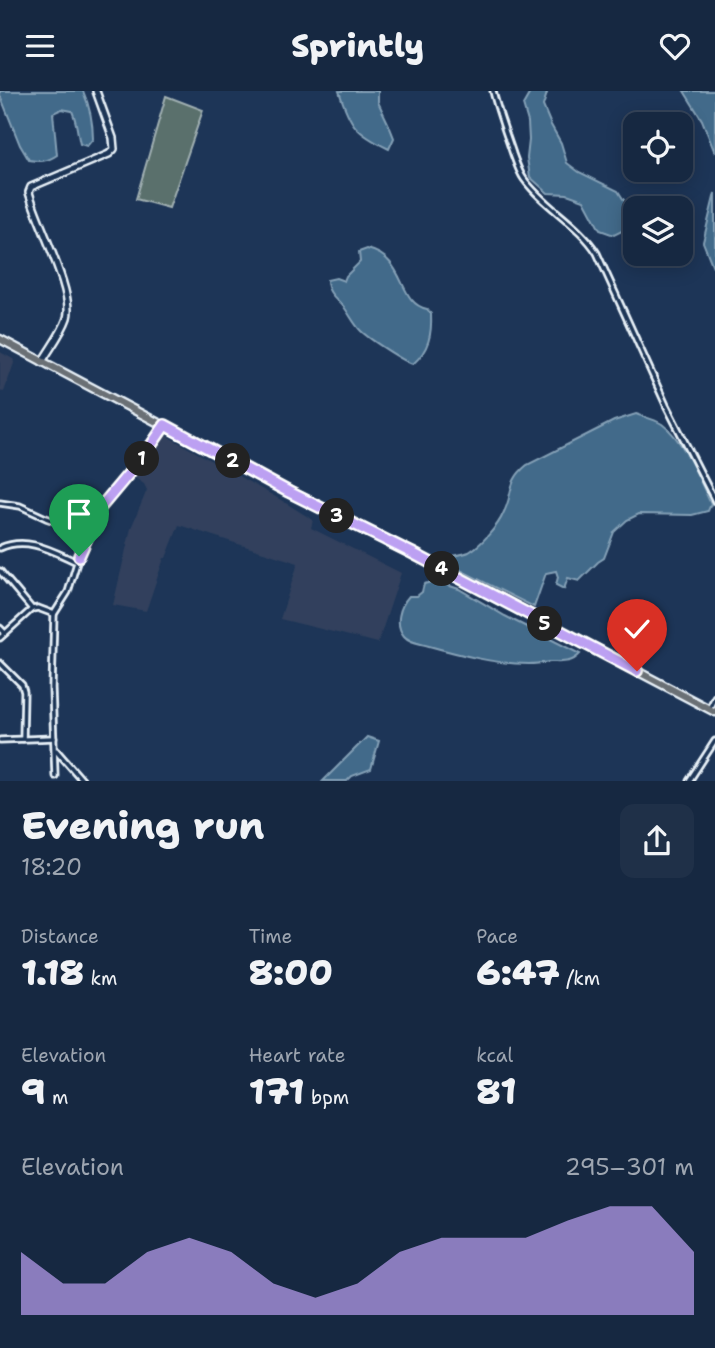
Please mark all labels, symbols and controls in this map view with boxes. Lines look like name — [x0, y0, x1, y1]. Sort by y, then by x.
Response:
text: Sprintly — [291, 24, 424, 67]
icon: menu — [21, 27, 59, 65]
icon: heart — [656, 27, 694, 65]
map controls — [623, 112, 693, 266]
button: locate — [623, 112, 693, 182]
button: layers — [623, 196, 693, 266]
pin: 1 — [124, 441, 160, 477]
pin: 2 — [216, 443, 250, 479]
text: 1 — [137, 446, 146, 471]
text: 2 — [226, 448, 239, 473]
pin — [49, 484, 109, 556]
icon: arrive — [60, 495, 98, 533]
pin: 3 — [320, 499, 354, 533]
text: 3 — [330, 503, 343, 528]
pin: 4 — [424, 552, 460, 587]
text: 4 — [435, 556, 448, 581]
pin — [607, 599, 667, 671]
pin: 5 — [528, 607, 562, 641]
icon: check — [618, 610, 656, 648]
text: 5 — [539, 611, 550, 636]
text: Evening run — [21, 800, 264, 851]
button: share — [620, 804, 694, 878]
text: 18:20 — [21, 852, 82, 882]
text: Distance — [21, 924, 99, 949]
text: Time — [249, 924, 292, 949]
text: Pace — [476, 924, 518, 949]
text: 1.18 — [21, 949, 84, 996]
text: 8:00 — [249, 949, 333, 996]
text: 6:47 — [476, 949, 560, 996]
text: km — [84, 966, 117, 991]
text: /km — [560, 966, 600, 991]
text: Elevation — [21, 1043, 106, 1068]
text: Heart rate — [249, 1043, 345, 1068]
text: kcal — [476, 1043, 513, 1068]
text: 9 — [21, 1068, 46, 1115]
text: 171 — [249, 1068, 305, 1115]
text: 81 — [476, 1068, 517, 1115]
text: m — [46, 1085, 68, 1110]
text: bpm — [305, 1085, 349, 1110]
text: Elevation — [21, 1152, 124, 1182]
text: 295–301 m — [565, 1152, 694, 1182]

